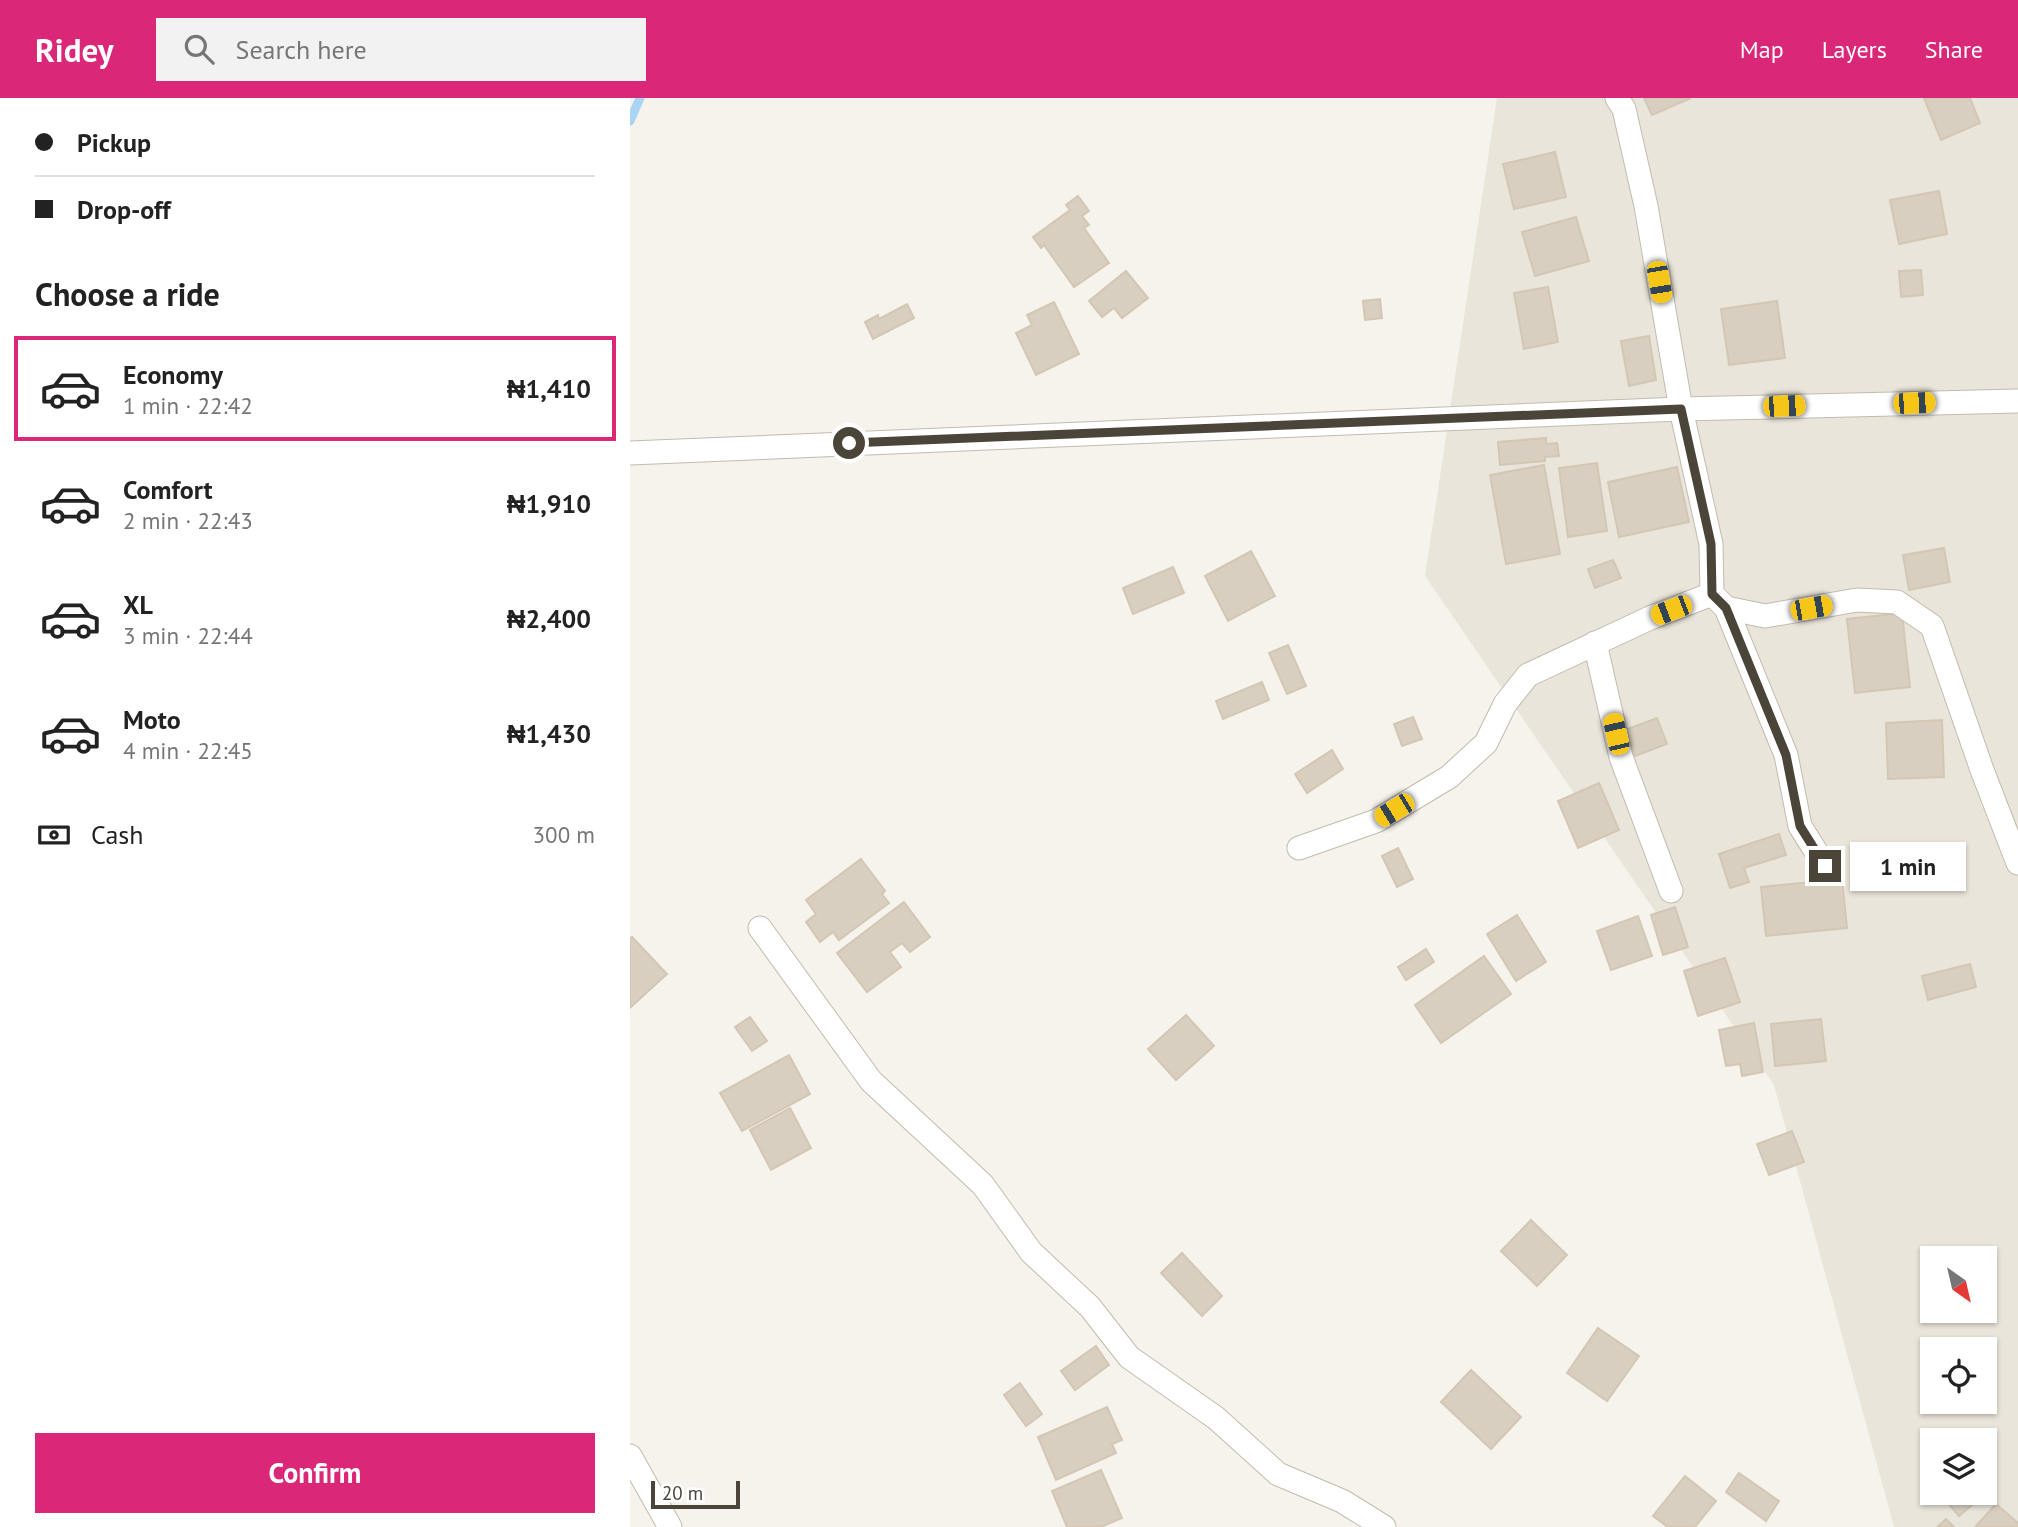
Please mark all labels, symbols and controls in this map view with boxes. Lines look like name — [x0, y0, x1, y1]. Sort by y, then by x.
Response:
search box — [156, 18, 646, 81]
text: Ridey — [35, 28, 114, 71]
icon: search — [180, 30, 218, 68]
text: Search here — [236, 33, 367, 66]
text: Map — [1740, 34, 1784, 65]
text: Layers — [1822, 34, 1887, 65]
text: Share — [1925, 34, 1983, 65]
text: Pickup — [77, 126, 151, 159]
text: Drop-off — [77, 193, 171, 226]
car — [1646, 259, 1673, 305]
text: Choose a ride — [35, 273, 220, 315]
icon: car — [39, 357, 102, 420]
text: Economy — [123, 358, 223, 391]
text: ₦1,410 — [507, 372, 591, 405]
text: 1 min · 22:42 — [123, 391, 253, 420]
car — [1893, 392, 1936, 414]
car — [1763, 395, 1806, 417]
route start — [833, 427, 865, 459]
icon: car — [39, 472, 102, 535]
text: Comfort — [123, 473, 213, 506]
text: ₦1,910 — [507, 487, 591, 520]
text: 2 min · 22:43 — [123, 506, 253, 535]
icon: car — [39, 587, 102, 650]
text: XL — [123, 588, 153, 621]
car — [1648, 593, 1695, 627]
car — [1789, 594, 1834, 622]
text: ₦2,400 — [507, 602, 591, 635]
text: 3 min · 22:44 — [123, 621, 253, 650]
icon: car — [39, 702, 102, 765]
text: Moto — [123, 703, 181, 736]
car — [1602, 711, 1631, 757]
text: ₦1,430 — [507, 717, 591, 750]
text: 4 min · 22:45 — [123, 736, 253, 765]
car — [1371, 790, 1418, 830]
icon: cash — [35, 816, 73, 854]
text: Cash — [91, 818, 143, 851]
text: 300 m — [533, 820, 595, 849]
callout: 1 min — [1850, 842, 1965, 890]
route end — [1809, 850, 1841, 882]
text: 1 min — [1880, 852, 1936, 881]
north arrow — [1920, 1246, 1997, 1323]
map controls — [1920, 1246, 1997, 1505]
button: locate — [1920, 1337, 1997, 1414]
button: layers — [1920, 1428, 1997, 1505]
button: Confirm — [35, 1433, 595, 1513]
scale bar — [651, 1478, 740, 1510]
text: 20 m — [662, 1481, 703, 1505]

